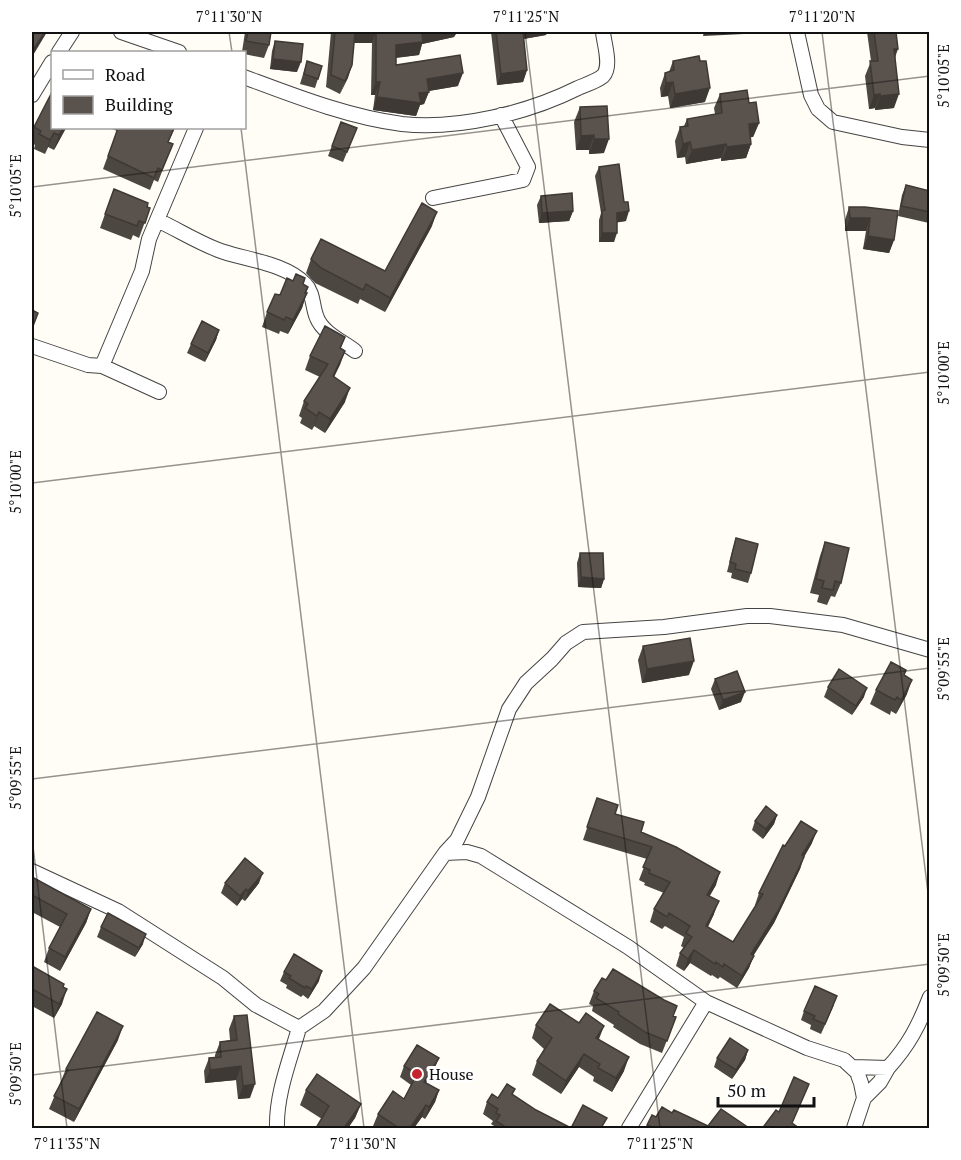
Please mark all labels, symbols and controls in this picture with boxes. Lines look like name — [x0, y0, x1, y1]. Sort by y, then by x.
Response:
text: 7°11'30"N — [196, 6, 262, 26]
text: 7°11'25"N — [493, 6, 559, 26]
text: 7°11'20"N — [789, 6, 855, 26]
text: 5°10'05"E — [933, 44, 953, 108]
legend — [51, 51, 246, 129]
text: Road — [105, 62, 145, 86]
text: Building — [105, 92, 173, 116]
text: 5°10'05"E — [5, 154, 25, 218]
text: 5°10'00"E — [933, 341, 953, 405]
text: 5°10'00"E — [5, 450, 25, 514]
text: 5°09'55"E — [933, 637, 953, 701]
text: 5°09'55"E — [5, 746, 25, 810]
text: 5°09'50"E — [933, 933, 953, 997]
text: 5°09'50"E — [5, 1042, 25, 1106]
place label: House — [429, 1063, 474, 1085]
marker: House — [410, 1067, 424, 1081]
scale bar — [718, 1070, 814, 1108]
text: 50 m — [727, 1078, 767, 1102]
text: 7°11'35"N — [34, 1133, 100, 1153]
text: 7°11'30"N — [330, 1133, 396, 1153]
text: 7°11'25"N — [627, 1133, 693, 1153]

